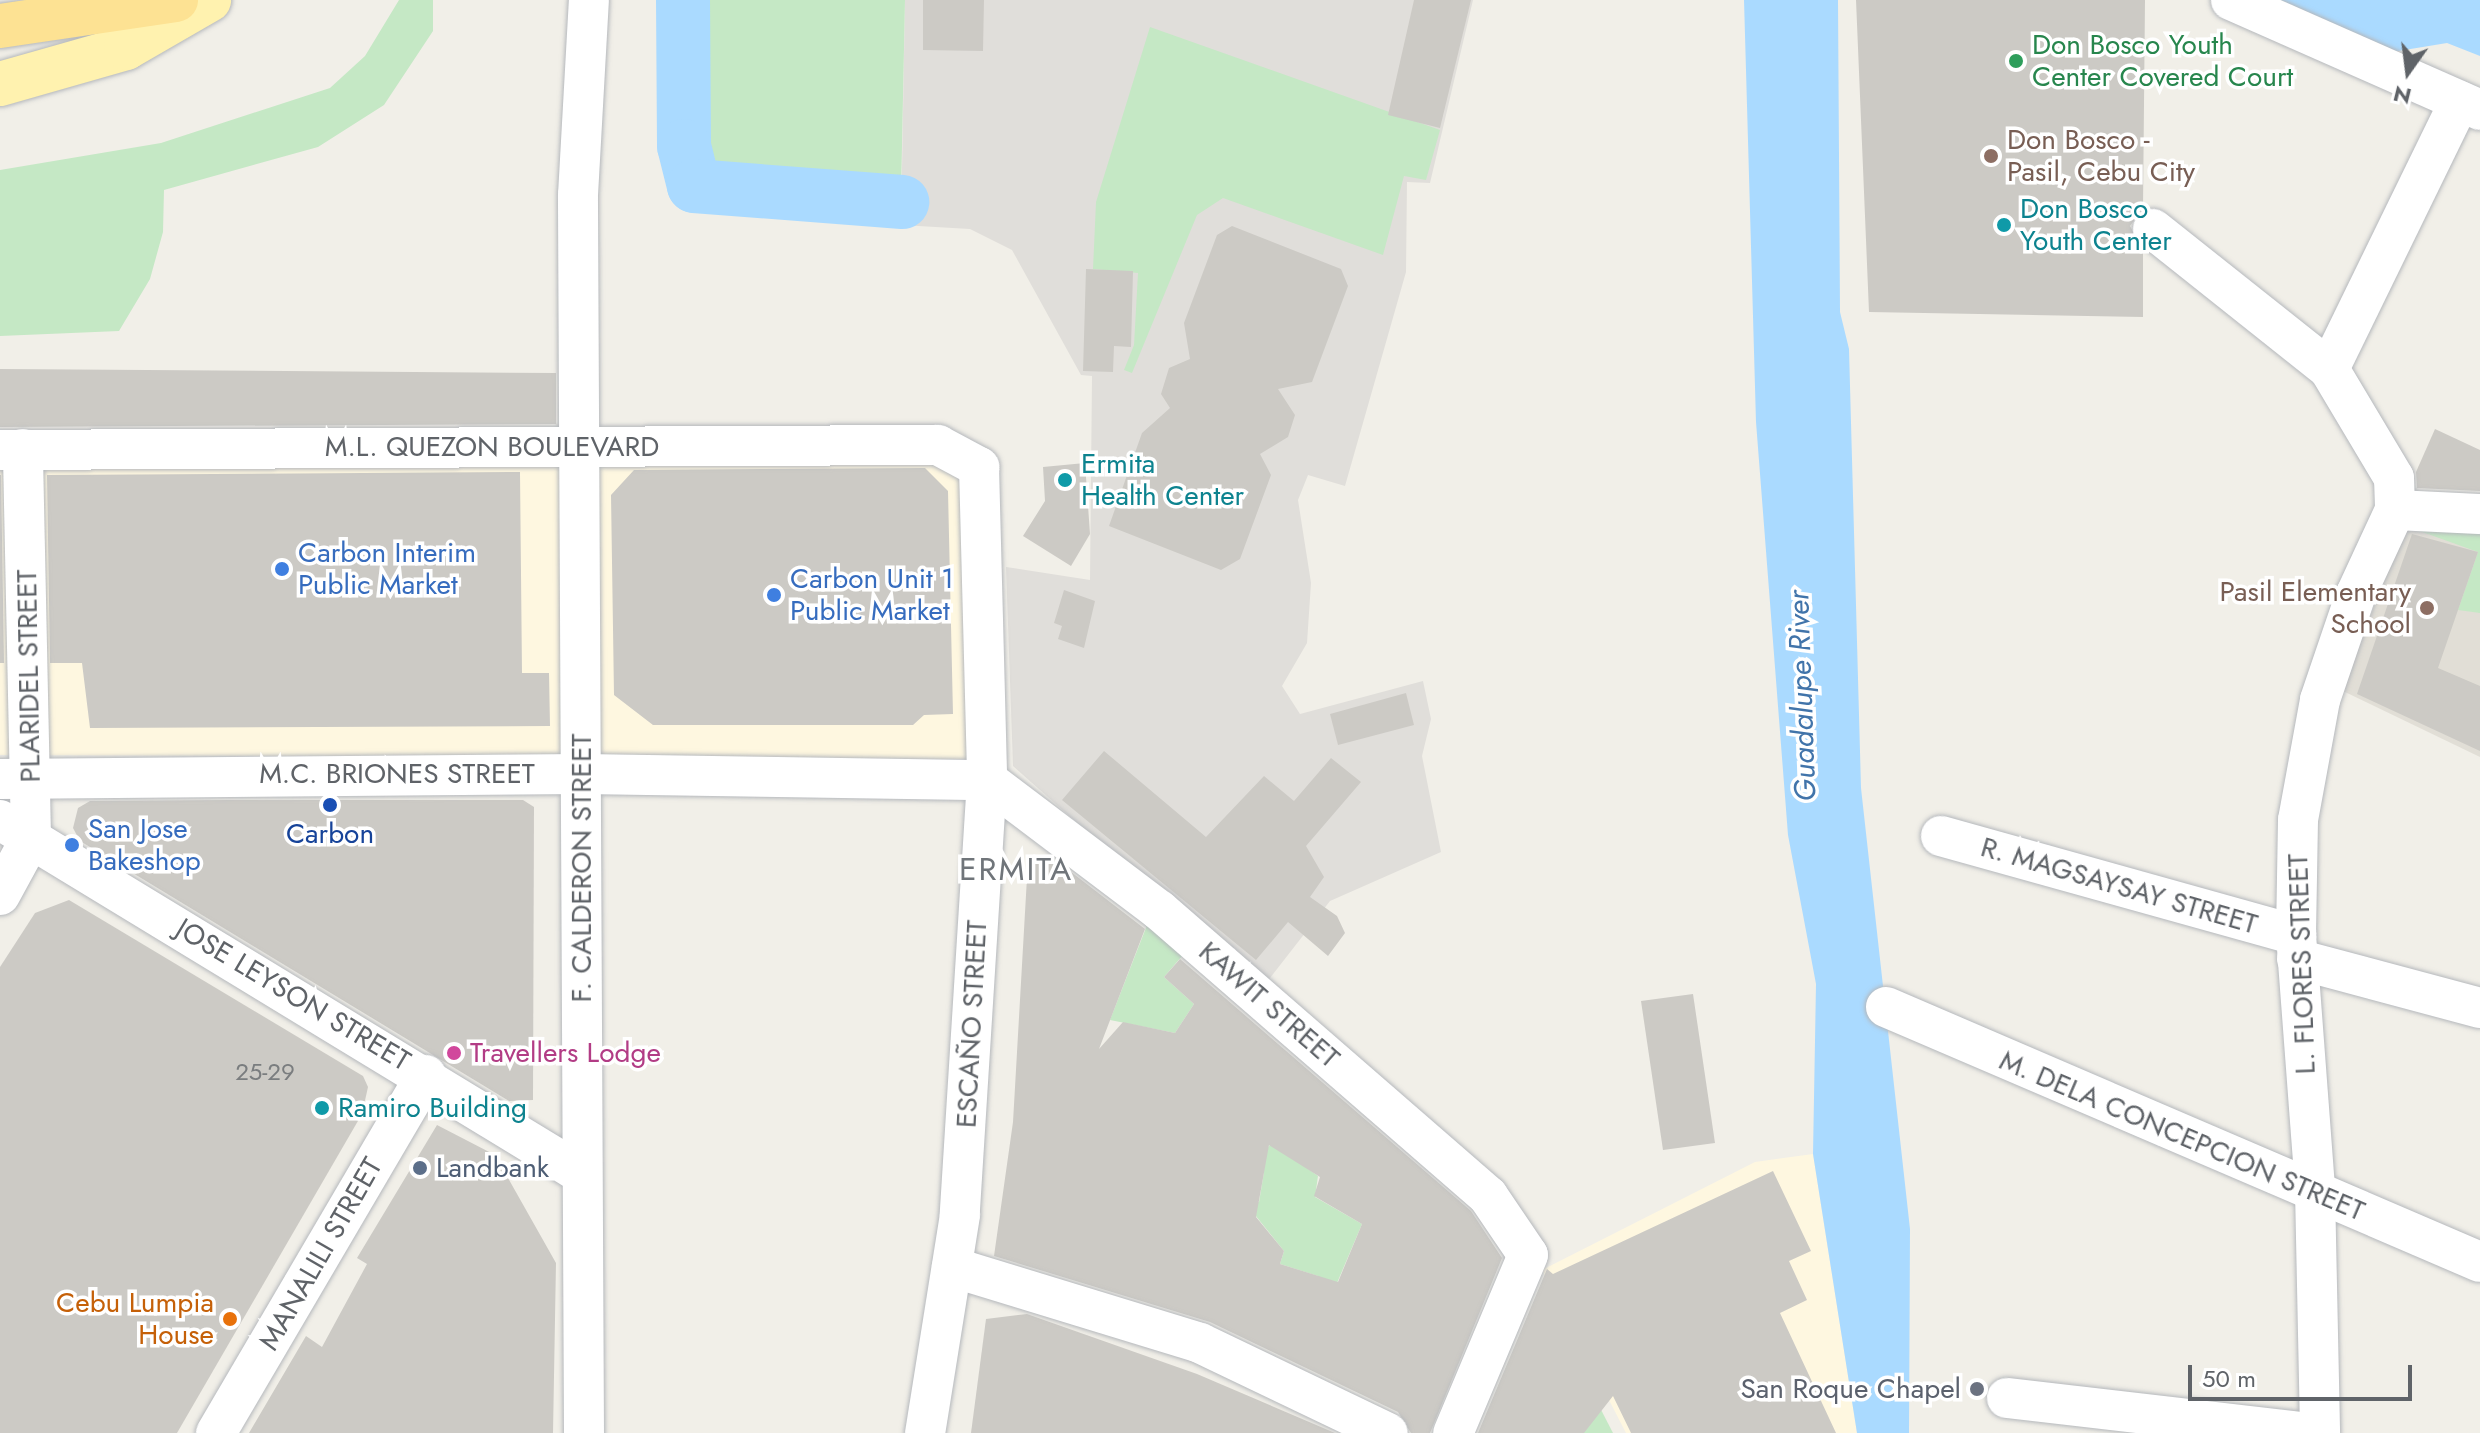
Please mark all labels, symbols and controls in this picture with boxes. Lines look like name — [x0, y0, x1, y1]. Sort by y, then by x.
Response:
place label: Don Bosco Youth Center Covered Court — [2032, 28, 2293, 94]
north arrow — [2368, 32, 2448, 112]
marker: Don Bosco Youth Center Covered Court — [2007, 52, 2025, 70]
text: N — [2390, 78, 2415, 113]
place label: Don Bosco - Pasil, Cebu City — [2007, 123, 2195, 189]
marker: Don Bosco - Pasil, Cebu City — [1982, 147, 2000, 165]
place label: Don Bosco Youth Center — [2020, 192, 2172, 258]
marker: Don Bosco Youth Center — [1995, 216, 2013, 234]
street label: M.L. QUEZON BOULEVARD — [325, 430, 659, 464]
place label: Ermita Health Center — [1081, 447, 1244, 513]
marker: Ermita Health Center — [1056, 471, 1074, 489]
place label: Carbon Interim Public Market — [298, 536, 476, 602]
marker: Carbon Interim Public Market — [273, 560, 291, 578]
place label: Carbon Unit 1 Public Market — [790, 562, 954, 628]
street label: PLARIDEL STREET — [10, 569, 48, 783]
place label: Pasil Elementary School — [2219, 575, 2411, 641]
marker: Carbon Unit 1 Public Market — [765, 586, 783, 604]
water label: Guadalupe River — [1780, 590, 1824, 802]
marker: Pasil Elementary School — [2418, 599, 2436, 617]
street label: F. CALDERON STREET — [565, 734, 599, 1002]
street label: M.C. BRIONES STREET — [259, 757, 535, 791]
marker: Carbon — [321, 796, 339, 814]
place label: San Jose Bakeshop — [88, 812, 201, 878]
place label: Carbon — [286, 817, 374, 851]
street label: R. MAGSAYSAY STREET — [1977, 830, 2261, 942]
marker: San Jose Bakeshop — [63, 836, 81, 854]
district label: ERMITA — [959, 850, 1073, 888]
street label: L. FLORES STREET — [2281, 853, 2323, 1075]
street label: JOSE LEYSON STREET — [170, 912, 416, 1078]
street label: ESCAÑO STREET — [950, 919, 994, 1129]
street label: KAWIT STREET — [1192, 935, 1346, 1075]
place label: Travellers Lodge — [470, 1036, 661, 1070]
marker: Travellers Lodge — [445, 1044, 463, 1062]
street label: M. DELA CONCEPCION STREET — [1994, 1044, 2370, 1228]
house number: 25-29 — [235, 1058, 295, 1086]
place label: Ramiro Building — [338, 1091, 527, 1125]
marker: Ramiro Building — [313, 1099, 331, 1117]
place label: Landbank — [436, 1151, 549, 1185]
street label: MANALILI STREET — [252, 1152, 390, 1356]
marker: Landbank — [411, 1159, 429, 1177]
place label: Cebu Lumpia House — [56, 1286, 214, 1352]
marker: Cebu Lumpia House — [221, 1310, 239, 1328]
scale bar — [2192, 1349, 2416, 1399]
text: 50 m — [2202, 1361, 2256, 1396]
place label: San Roque Chapel — [1740, 1372, 1961, 1406]
marker: San Roque Chapel — [1968, 1380, 1986, 1398]

